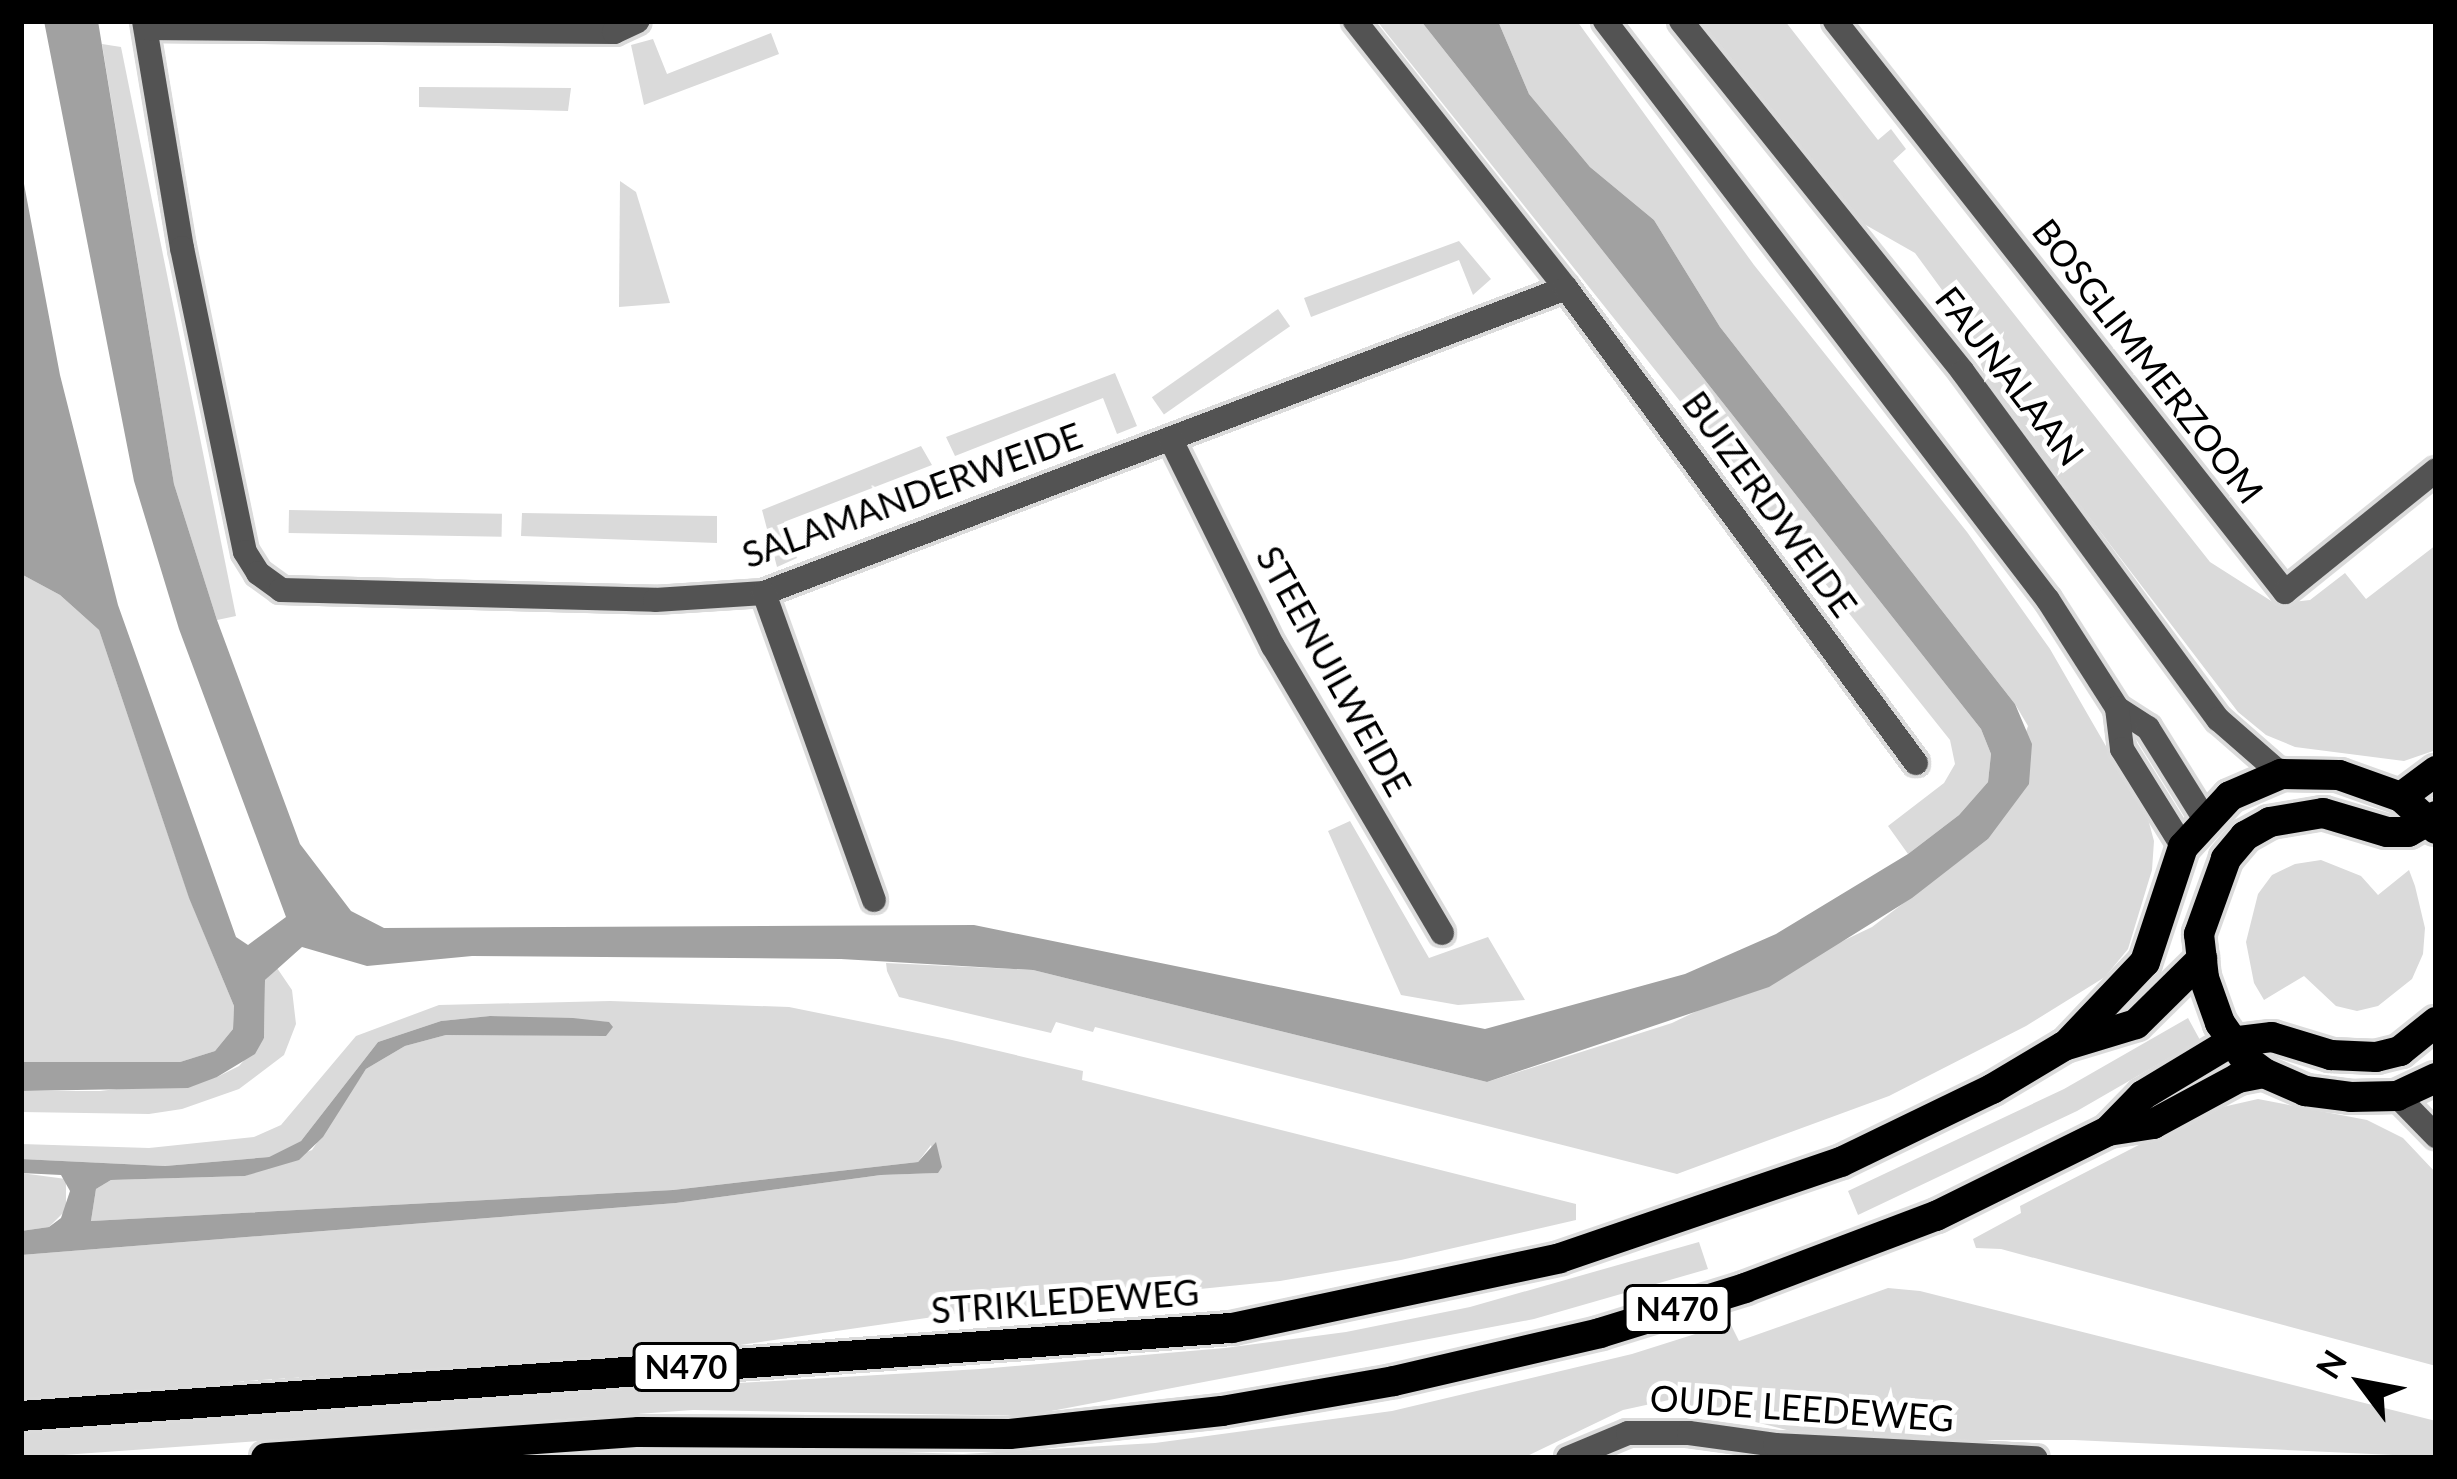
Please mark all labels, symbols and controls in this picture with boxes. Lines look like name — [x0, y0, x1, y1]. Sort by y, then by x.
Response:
street label: BOSGLIMMERZOOM — [2024, 210, 2272, 512]
street label: FAUNALAAN — [1927, 278, 2093, 474]
street label: BUIZERDWEIDE — [1674, 383, 1866, 625]
street label: SALAMANDERWEIDE — [736, 413, 1088, 577]
street label: STEENUILWEIDE — [1248, 539, 1420, 803]
street label: STRIKLEDEWEG — [930, 1270, 1200, 1332]
road number: N470 — [1623, 1282, 1731, 1336]
north arrow — [2301, 1323, 2421, 1443]
road number: N470 — [632, 1340, 740, 1394]
text: N — [2307, 1343, 2354, 1385]
street label: OUDE LEEDEWEG — [1649, 1376, 1955, 1440]

